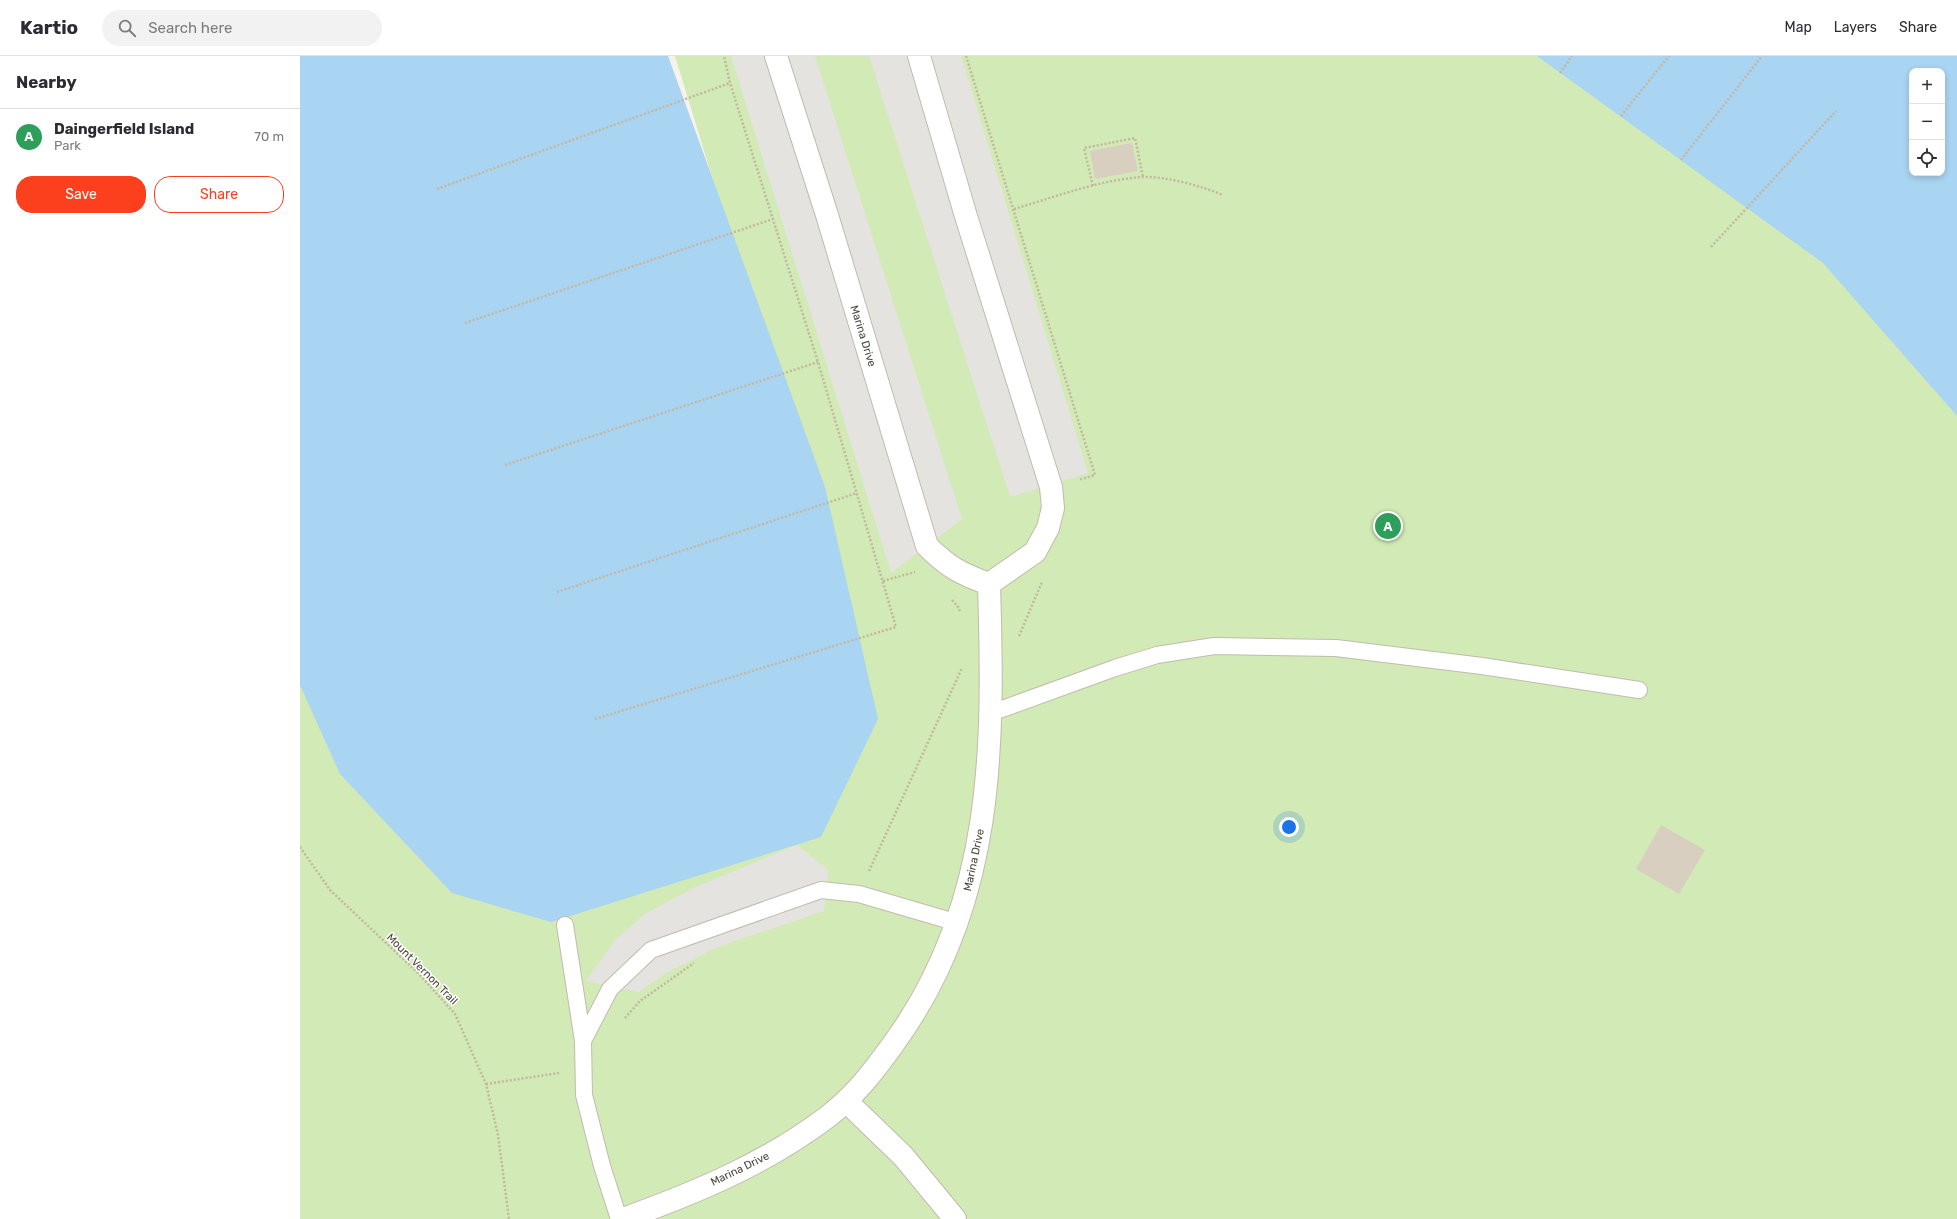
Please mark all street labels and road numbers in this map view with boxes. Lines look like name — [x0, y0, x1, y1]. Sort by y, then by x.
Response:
street label: Marina Drive — [847, 304, 879, 368]
street label: Marina Drive — [961, 828, 987, 892]
street label: Mount Vernon Trail — [384, 931, 460, 1007]
street label: Marina Drive — [709, 1149, 771, 1189]

